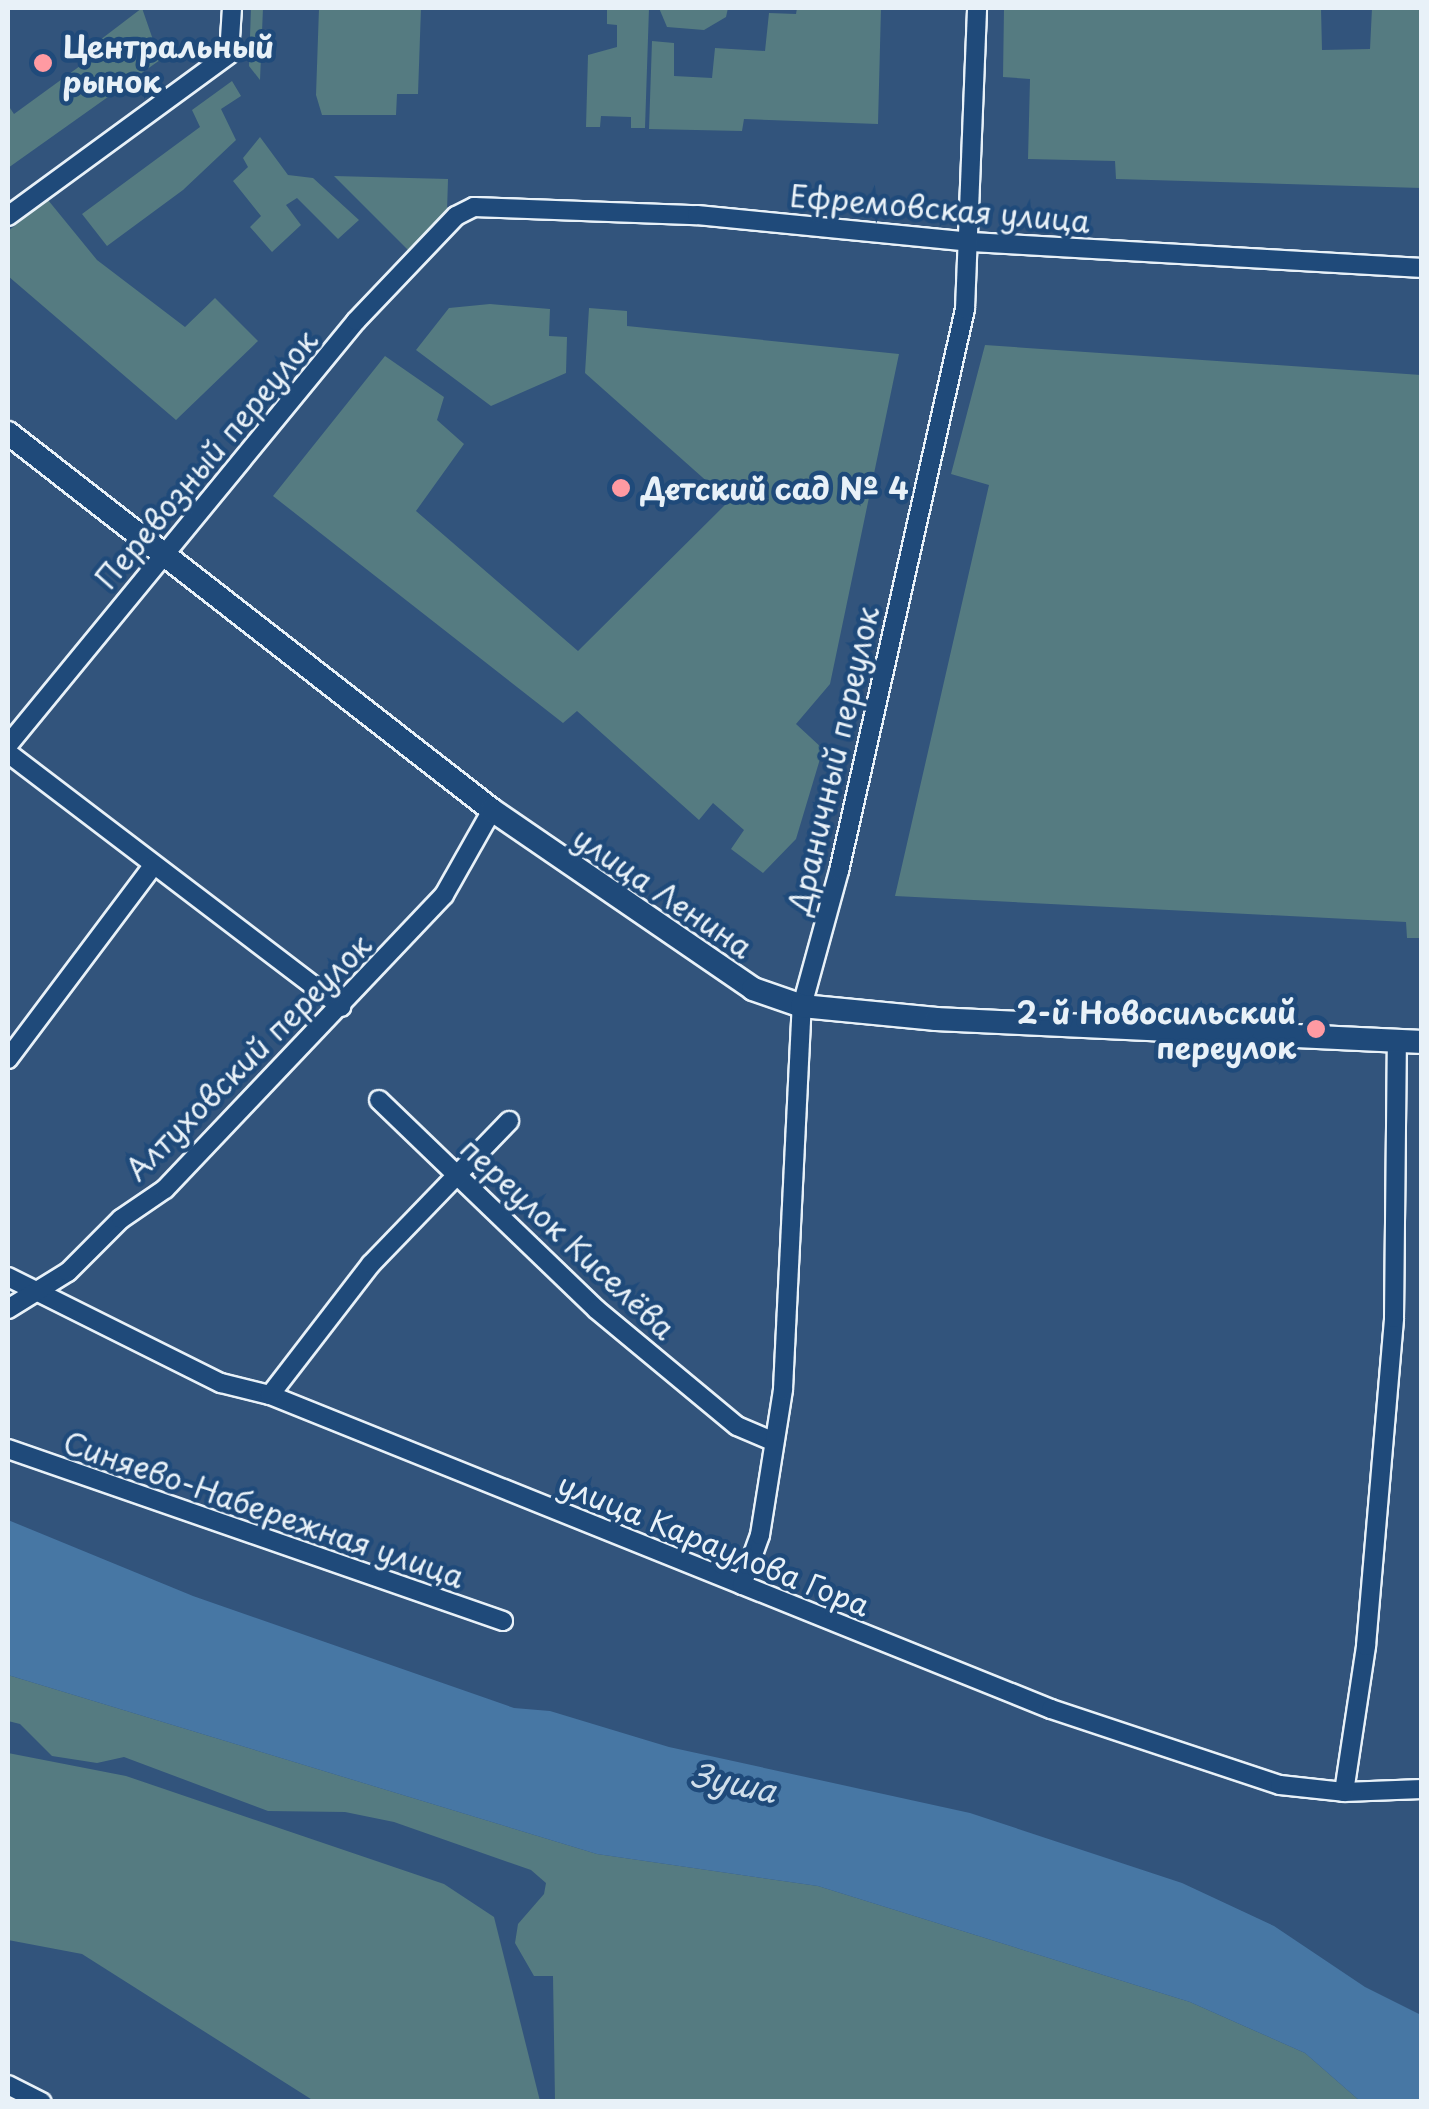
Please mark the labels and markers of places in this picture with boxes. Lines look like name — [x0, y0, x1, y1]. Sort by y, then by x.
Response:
place label: Центральный рынок — [63, 28, 274, 98]
marker: Центральный рынок — [32, 52, 54, 74]
place label: Детский сад № 4 — [641, 470, 910, 506]
marker: Детский сад № 4 — [610, 477, 632, 499]
place label: 2-й Новосильский переулок — [1016, 994, 1296, 1064]
marker: 2-й Новосильский переулок — [1305, 1018, 1327, 1040]

